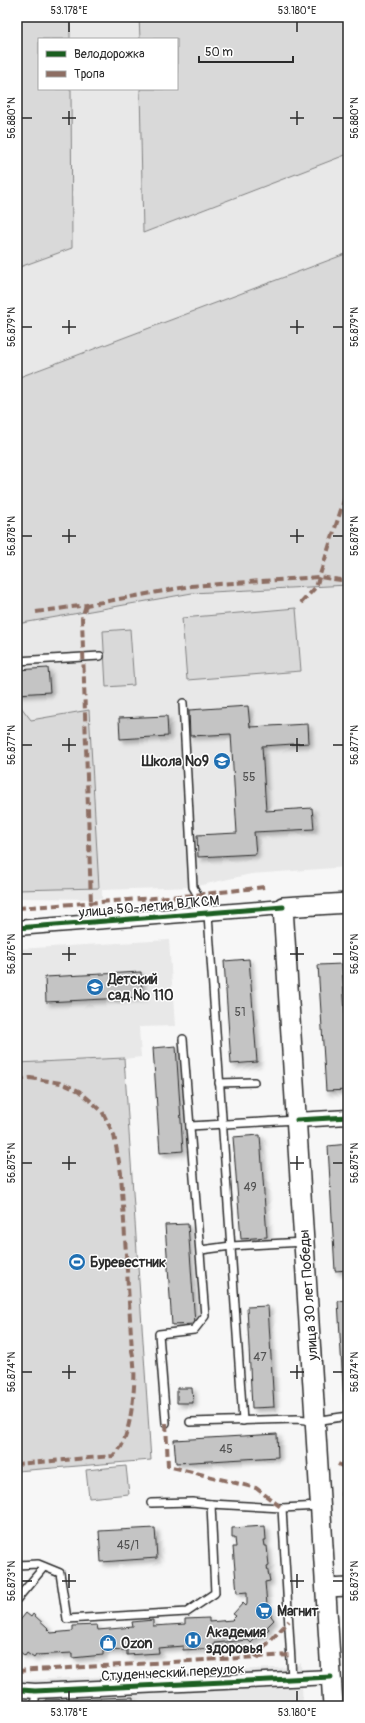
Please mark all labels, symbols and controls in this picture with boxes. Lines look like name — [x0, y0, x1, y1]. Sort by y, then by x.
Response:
text: 53.178°E — [50, 5, 88, 17]
text: 53.180°E — [278, 5, 316, 17]
legend — [38, 38, 178, 90]
scale bar — [199, 38, 293, 64]
text: 50 m — [205, 45, 233, 60]
text: Велодорожка — [74, 47, 145, 62]
text: Тропа — [74, 67, 105, 82]
text: 56.880°N — [6, 97, 18, 139]
text: 56.880°N — [349, 97, 361, 139]
text: 56.879°N — [6, 307, 18, 347]
text: 56.879°N — [349, 307, 361, 347]
text: 56.878°N — [6, 516, 18, 556]
text: 56.878°N — [349, 516, 361, 556]
text: 56.877°N — [6, 725, 18, 765]
text: 56.877°N — [349, 725, 361, 765]
school or university icon: Школа №9 — [212, 751, 232, 771]
place label: Школа №9 — [141, 753, 209, 770]
house number: 55 — [242, 770, 256, 785]
street label: улица 50-летия ВЛКСМ — [77, 892, 220, 921]
text: 56.876°N — [6, 933, 18, 974]
text: 56.876°N — [349, 933, 361, 974]
place label: Детский сад № 110 — [107, 971, 174, 1004]
school or university icon: Детский сад № 110 — [85, 977, 105, 997]
house number: 51 — [234, 1005, 246, 1020]
text: 56.875°N — [6, 1143, 18, 1183]
text: 56.875°N — [349, 1143, 361, 1183]
house number: 49 — [243, 1180, 257, 1195]
street label: улица 30 лет Победы — [295, 1229, 322, 1362]
sports icon: Буревестник — [67, 1252, 87, 1272]
place label: Буревестник — [90, 1254, 166, 1271]
house number: 47 — [253, 1350, 267, 1365]
text: 56.874°N — [6, 1351, 18, 1392]
text: 56.874°N — [349, 1351, 361, 1392]
house number: 45 — [219, 1442, 233, 1457]
house number: 45/1 — [117, 1538, 139, 1553]
text: 56.873°N — [6, 1561, 18, 1601]
text: 56.873°N — [349, 1561, 361, 1601]
supermarket icon: Магнит — [254, 1601, 274, 1621]
place label: Магнит — [277, 1603, 320, 1620]
place label: Академия здоровья — [206, 1624, 267, 1657]
hospital icon: Академия здоровья — [183, 1630, 203, 1650]
shop icon: Ozon — [98, 1633, 118, 1653]
place label: Ozon — [121, 1635, 153, 1652]
street label: Студенческий переулок — [101, 1660, 245, 1685]
text: 53.178°E — [50, 1707, 88, 1719]
text: 53.180°E — [278, 1707, 316, 1719]

